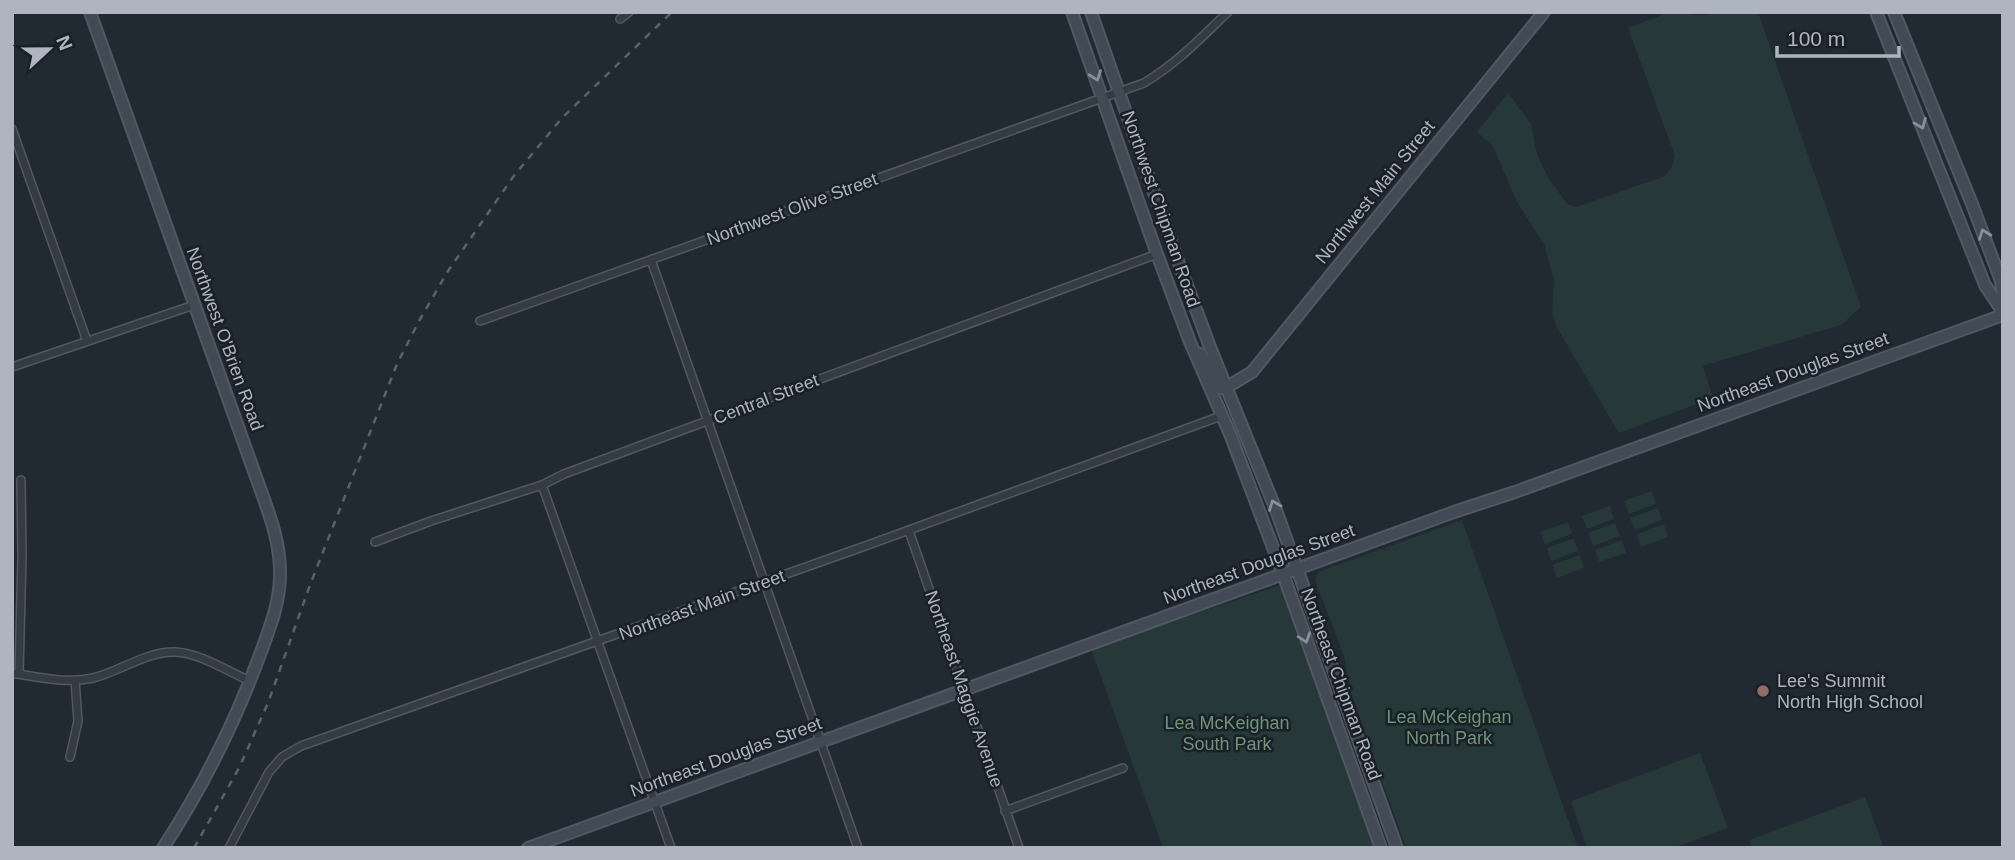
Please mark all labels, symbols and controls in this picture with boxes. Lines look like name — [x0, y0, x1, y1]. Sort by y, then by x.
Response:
north arrow — [14, 14, 84, 84]
scale bar — [1777, 14, 1899, 58]
text: 100 m — [1787, 27, 1845, 50]
text: N — [52, 33, 77, 53]
one-way arrow — [1087, 70, 1101, 82]
street label: Northwest Chipman Road — [1118, 108, 1204, 310]
street label: Northwest Main Street — [1311, 117, 1439, 267]
one-way arrow — [1913, 118, 1927, 130]
street label: Northwest Olive Street — [704, 169, 880, 249]
one-way arrow — [1978, 229, 1992, 241]
street label: Northwest O'Brien Road — [183, 245, 267, 433]
street label: Northeast Douglas Street — [1695, 328, 1891, 416]
street label: Central Street — [711, 370, 821, 428]
one-way arrow — [1269, 500, 1283, 512]
street label: Northeast Douglas Street — [1161, 520, 1357, 608]
street label: Northeast Main Street — [616, 566, 788, 644]
street label: Northeast Chipman Road — [1297, 585, 1385, 783]
street label: Northeast Maggie Avenue — [921, 588, 1007, 790]
one-way arrow — [1297, 632, 1311, 644]
place label: Lee's Summit North High School — [1777, 671, 1923, 712]
marker: Lee's Summit North High School — [1755, 683, 1771, 699]
park label: Lea McKeighan North Park — [1386, 707, 1512, 748]
street label: Northeast Douglas Street — [628, 713, 824, 801]
park label: Lea McKeighan South Park — [1164, 713, 1290, 754]

